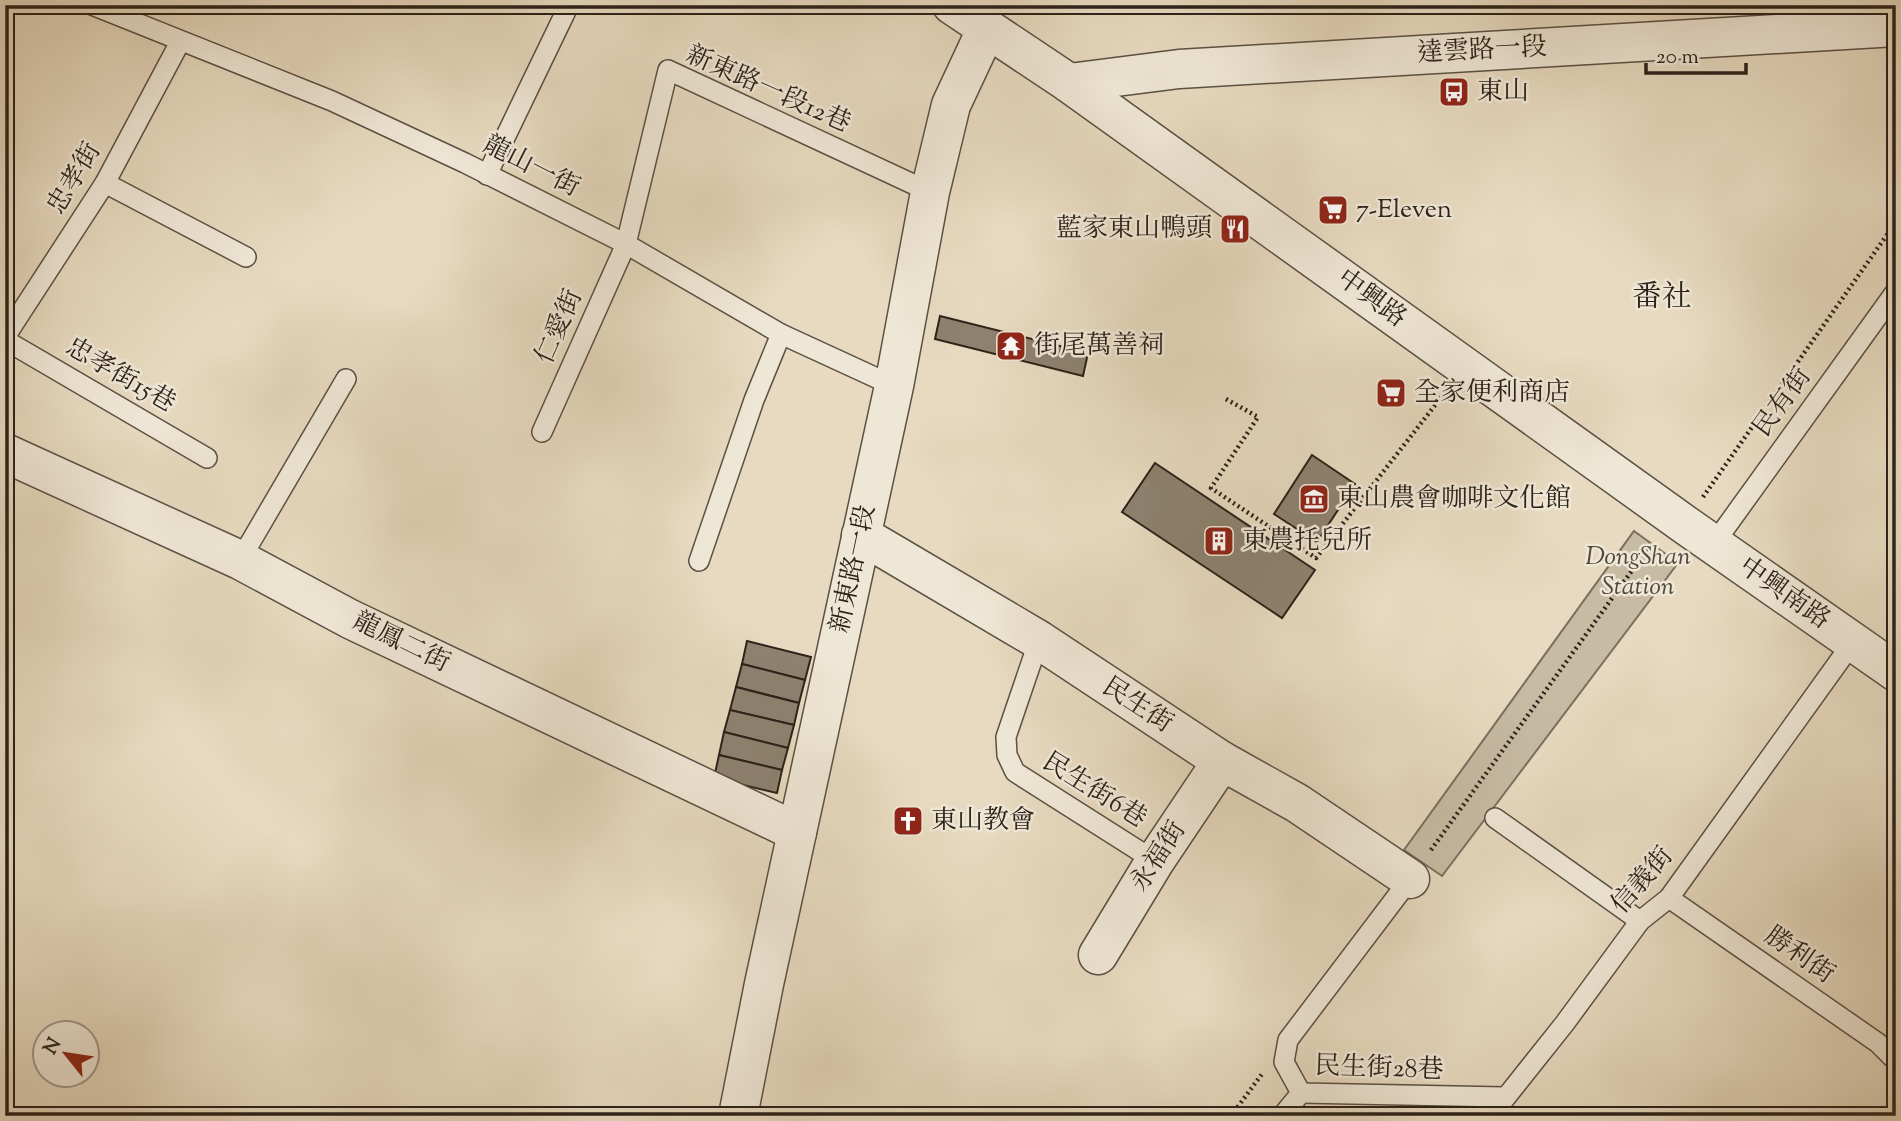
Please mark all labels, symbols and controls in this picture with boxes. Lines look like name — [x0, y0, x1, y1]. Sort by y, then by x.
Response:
street label: 達雲路一段 — [1416, 29, 1548, 73]
scale bar — [1646, 32, 1745, 76]
street label: 新東路一段12巷 — [680, 37, 856, 143]
text: 20 m — [1656, 43, 1699, 73]
place label: 東山 — [1477, 74, 1529, 111]
bus stop icon: 東山 — [1437, 75, 1471, 109]
street label: 龍山一街 — [476, 127, 586, 207]
street label: 忠孝街 — [39, 136, 111, 222]
place label: 7-Eleven — [1356, 192, 1452, 229]
supermarket icon: 7-Eleven — [1316, 193, 1350, 227]
place label: 藍家東山鴨頭 — [1056, 211, 1212, 248]
restaurant icon: 藍家東山鴨頭 — [1218, 212, 1252, 246]
street label: 中興路 — [1329, 261, 1413, 337]
district label: 番社 — [1632, 277, 1692, 320]
street label: 仁愛街 — [527, 284, 593, 370]
place label: 街尾萬善祠 — [1034, 328, 1164, 365]
temple icon: 街尾萬善祠 — [994, 329, 1028, 363]
street label: 忠孝街15巷 — [58, 330, 182, 422]
street label: 民有街 — [1745, 361, 1821, 445]
place label: 全家便利商店 — [1414, 375, 1570, 412]
supermarket icon: 全家便利商店 — [1374, 376, 1408, 410]
place label: 東山農會咖啡文化館 — [1337, 481, 1571, 518]
museum icon: 東山農會咖啡文化館 — [1297, 482, 1331, 516]
street label: 新東路一段 — [822, 502, 886, 636]
place label: 東農托兒所 — [1242, 523, 1372, 560]
building icon: 東農托兒所 — [1202, 524, 1236, 558]
park label: DongShan Station — [1585, 539, 1691, 606]
street label: 中興南路 — [1731, 549, 1837, 639]
street label: 龍鳳二街 — [346, 604, 456, 682]
street label: 民生街 — [1094, 669, 1180, 743]
street label: 民生街6巷 — [1035, 744, 1153, 838]
place label: 東山教會 — [931, 803, 1035, 840]
church icon: 東山教會 — [891, 804, 925, 838]
street label: 永福街 — [1122, 814, 1196, 900]
street label: 信義街 — [1603, 839, 1683, 923]
street label: 勝利街 — [1756, 918, 1842, 994]
north arrow — [32, 1020, 102, 1090]
text: N — [38, 1033, 69, 1060]
street label: 民生街28巷 — [1314, 1048, 1444, 1090]

